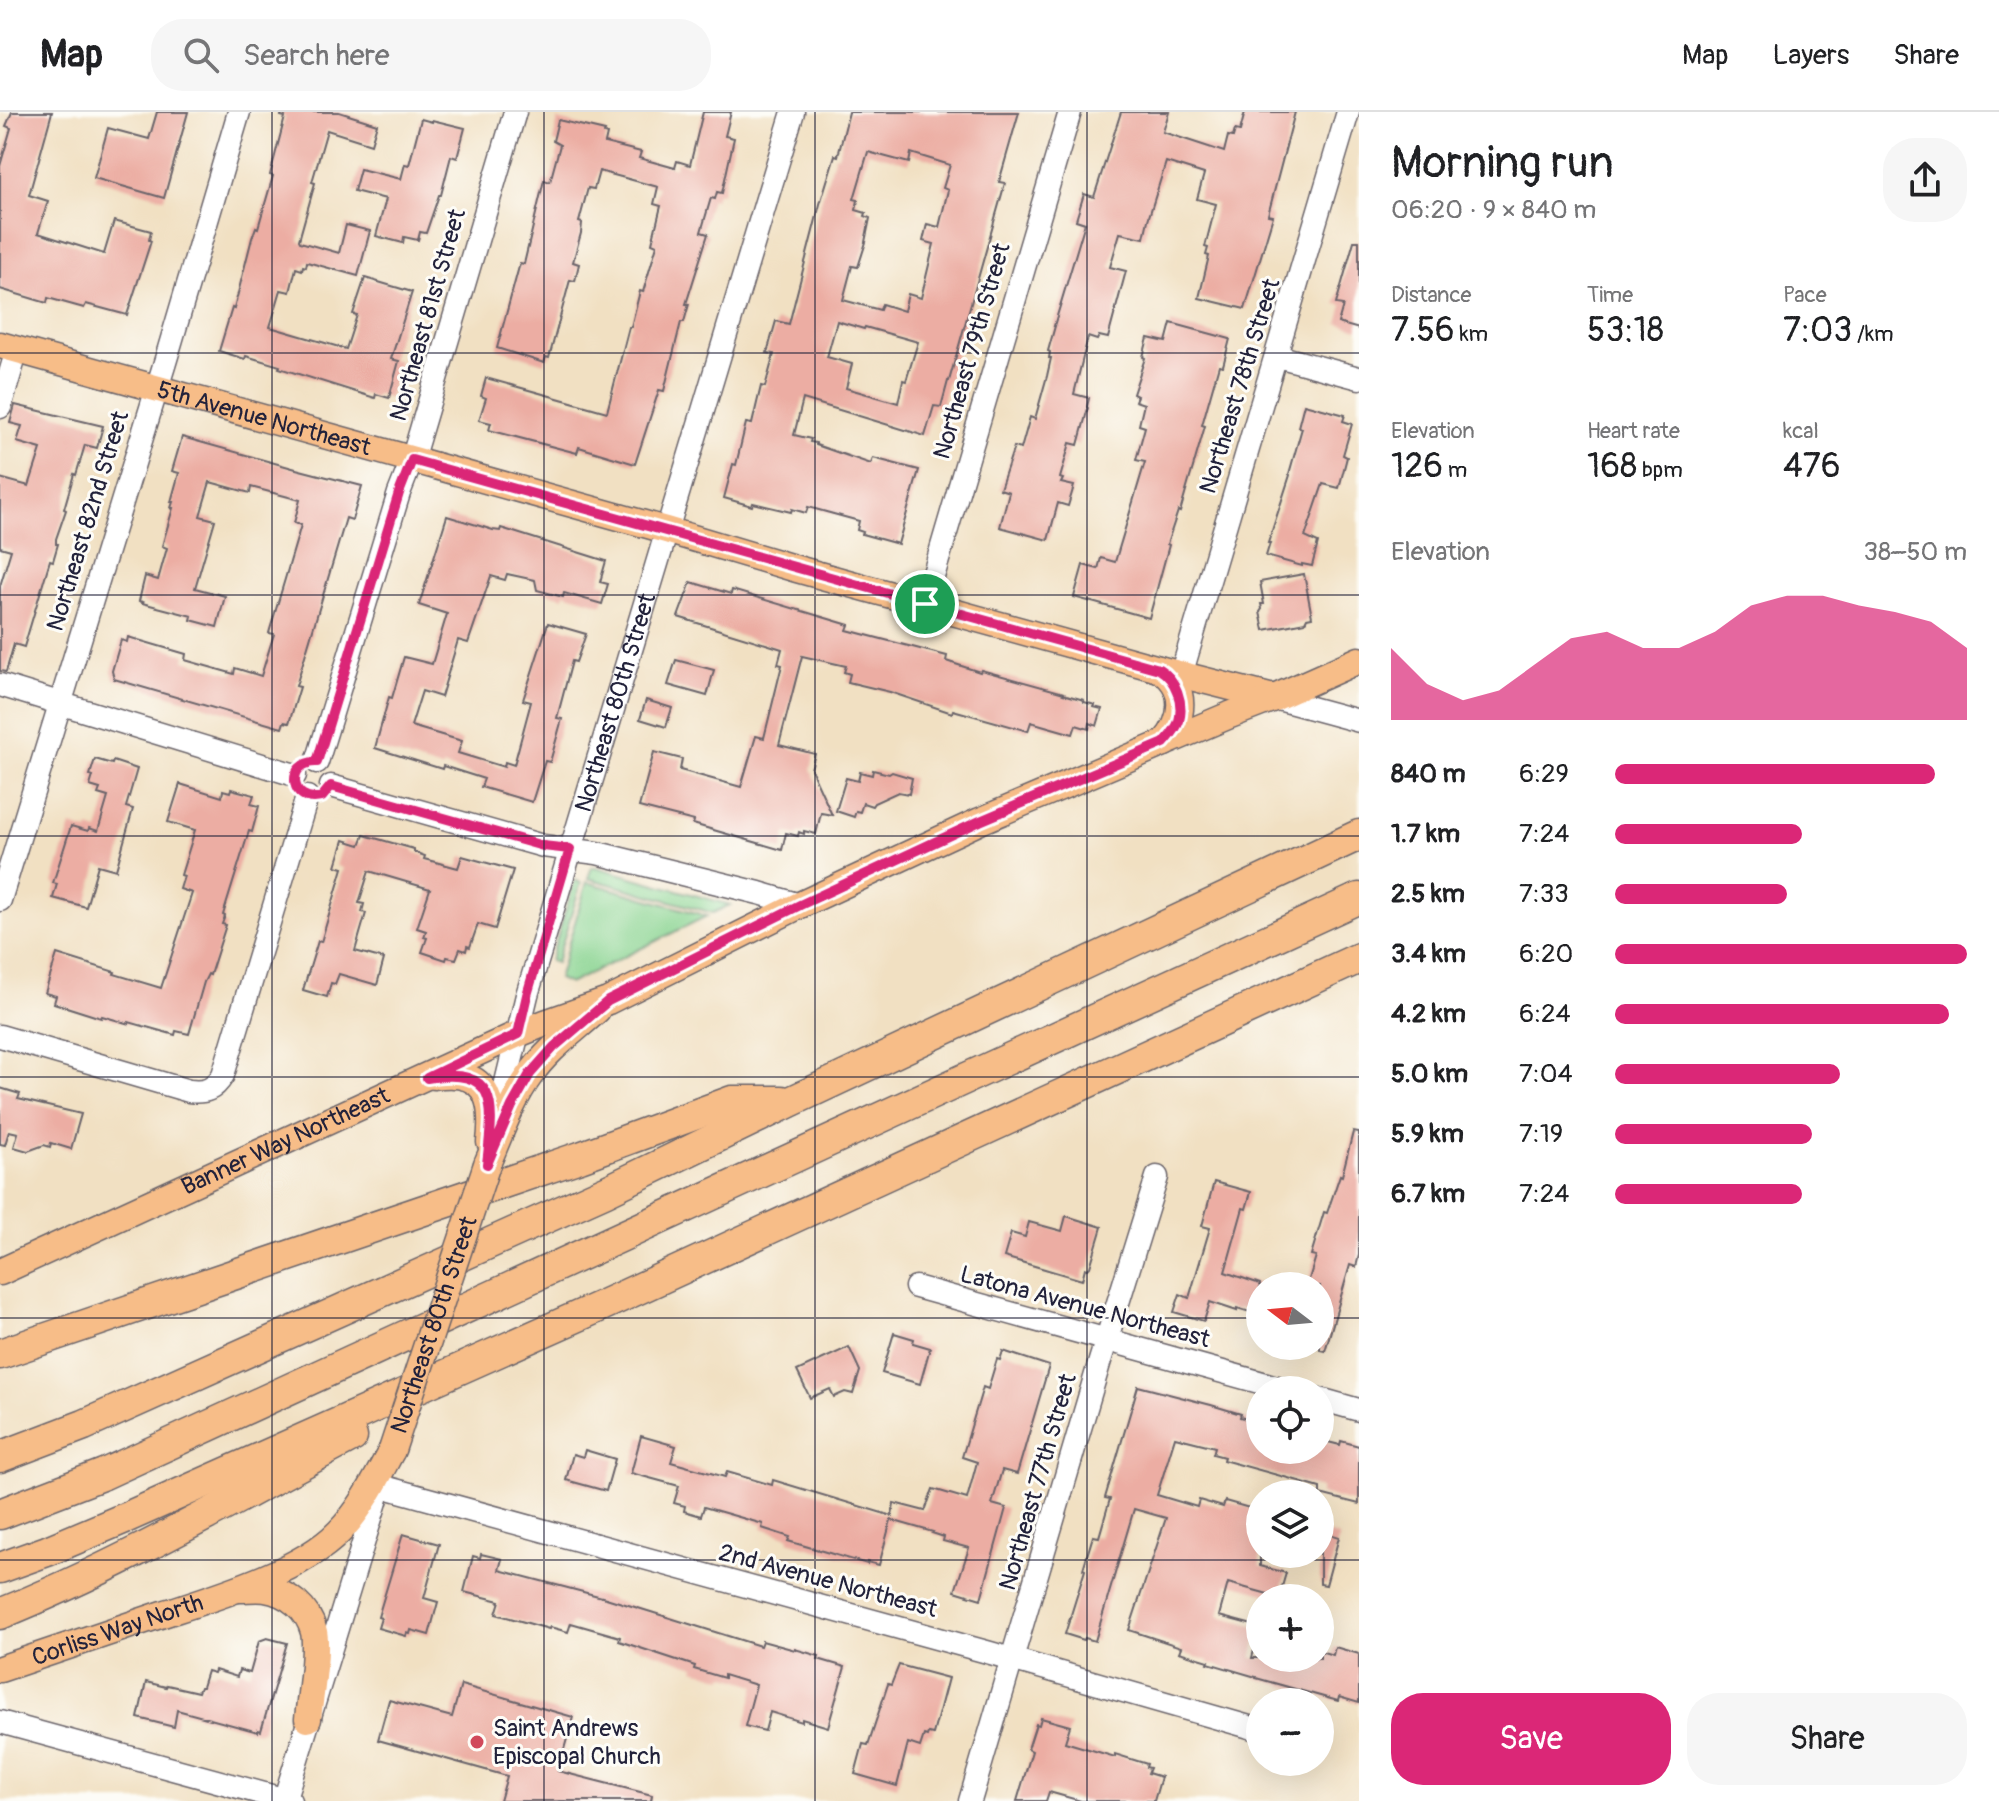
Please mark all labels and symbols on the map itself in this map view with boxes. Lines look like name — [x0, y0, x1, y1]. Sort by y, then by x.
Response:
street label: Northeast 81st Street — [384, 205, 472, 424]
street label: Northeast 79th Street — [927, 239, 1017, 462]
street label: Northeast 78th Street — [1193, 275, 1287, 497]
street label: 5th Avenue Northeast — [154, 375, 374, 462]
street label: Northeast 82nd Street — [41, 407, 135, 634]
pin — [891, 570, 959, 638]
street label: Northeast 80th Street — [568, 589, 662, 815]
street label: Banner Way Northeast — [177, 1080, 394, 1201]
street label: Northeast 80th Street — [384, 1212, 483, 1437]
street label: Latona Avenue Northeast — [957, 1260, 1213, 1354]
north arrow — [1246, 1272, 1334, 1360]
street label: Northeast 77th Street — [993, 1370, 1083, 1594]
street label: 2nd Avenue Northeast — [716, 1538, 941, 1624]
street label: Corliss Way North — [28, 1588, 207, 1672]
place label: Saint Andrews Episcopal Church — [493, 1714, 661, 1771]
marker: Saint Andrews Episcopal Church — [468, 1733, 486, 1751]

